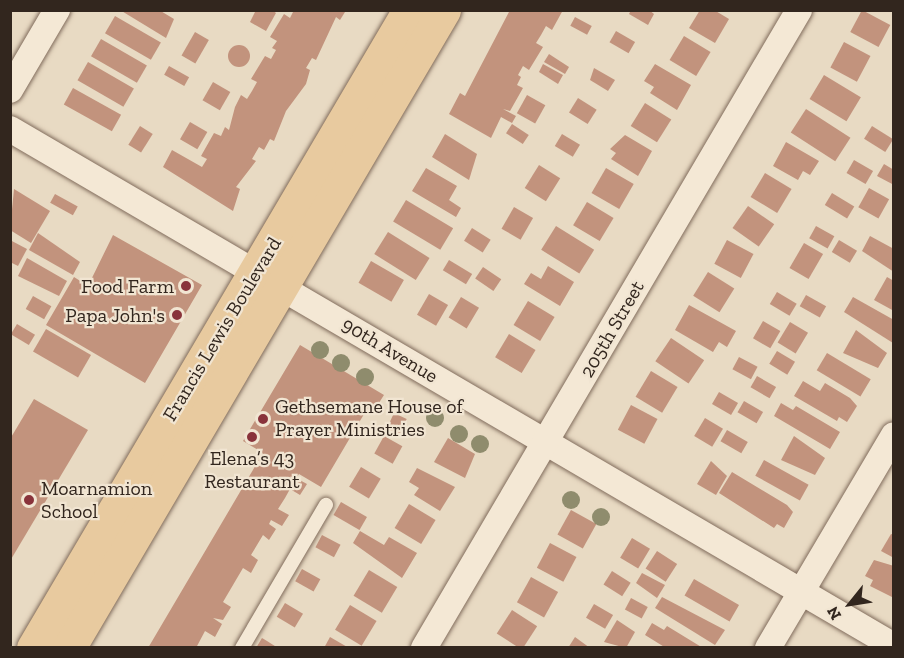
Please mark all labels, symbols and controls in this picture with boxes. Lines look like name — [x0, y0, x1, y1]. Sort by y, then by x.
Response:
street label: Francis Lewis Boulevard — [158, 233, 286, 425]
place label: Food Farm — [81, 274, 174, 298]
street label: 205th Street — [575, 276, 649, 382]
marker: Food Farm — [179, 279, 193, 293]
place label: Papa John's — [65, 303, 165, 327]
marker: Papa John's — [170, 308, 184, 322]
street label: 90th Avenue — [337, 312, 443, 388]
place label: Gethsemane House of Prayer Ministries — [275, 395, 463, 442]
marker: Gethsemane House of Prayer Ministries — [256, 412, 270, 426]
marker: Elena’s 43 Restaurant — [245, 430, 259, 444]
place label: Elena’s 43 Restaurant — [204, 446, 300, 493]
place label: Moarnamion School — [41, 476, 152, 523]
marker: Moarnamion School — [22, 493, 36, 507]
north arrow — [820, 574, 880, 634]
text: N — [823, 603, 845, 623]

